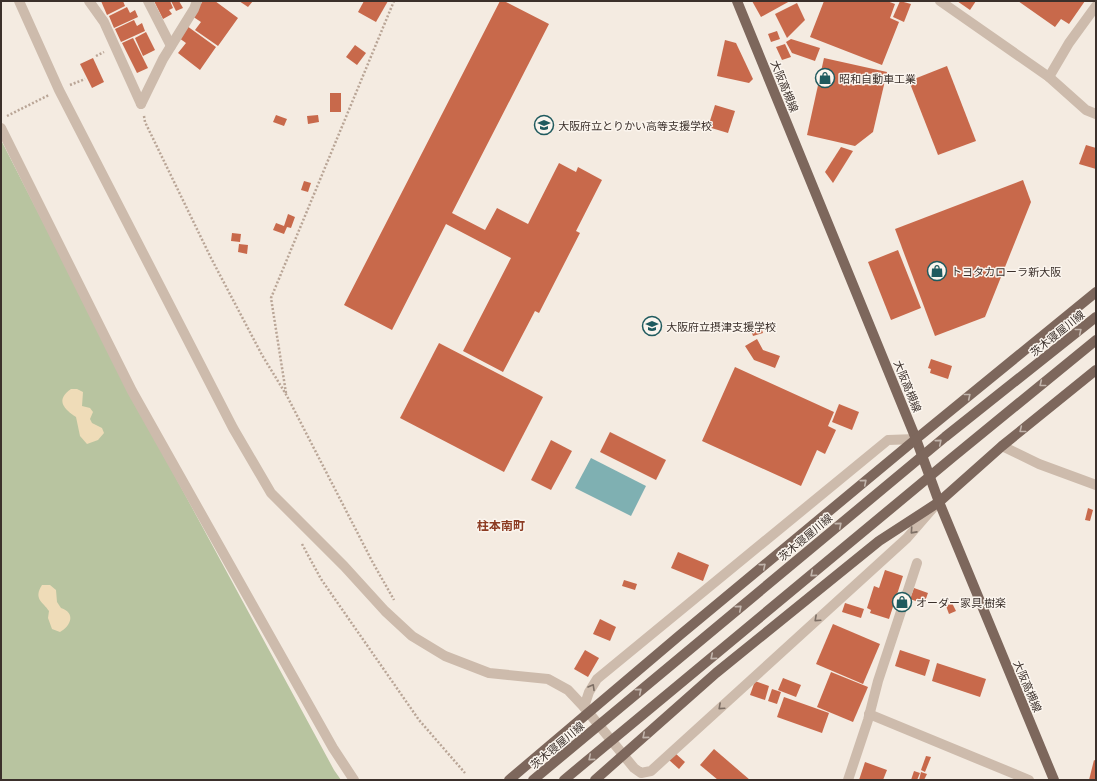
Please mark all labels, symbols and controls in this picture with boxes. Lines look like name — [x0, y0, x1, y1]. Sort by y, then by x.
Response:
street label: 大阪高槻線 — [769, 58, 801, 114]
shop icon: 昭和自動車工業 — [814, 67, 836, 89]
place label: 昭和自動車工業 — [839, 72, 916, 85]
school or university icon: 大阪府立とりかい高等支援学校 — [533, 114, 555, 136]
place label: 大阪府立とりかい高等支援学校 — [558, 119, 712, 132]
shop icon: トヨタカローラ新大阪 — [926, 260, 948, 282]
place label: トヨタカローラ新大阪 — [951, 265, 1061, 278]
street label: 茨木寝屋川線 — [1027, 307, 1087, 359]
school or university icon: 大阪府立摂津支援学校 — [641, 315, 663, 337]
place label: 大阪府立摂津支援学校 — [666, 320, 776, 333]
one-way arrow — [1075, 328, 1082, 335]
street label: 大阪高槻線 — [892, 358, 924, 414]
one-way arrow — [1040, 379, 1047, 386]
one-way arrow — [964, 394, 971, 401]
one-way arrow — [1020, 425, 1027, 432]
one-way arrow — [934, 439, 942, 446]
one-way arrow — [859, 480, 866, 487]
street label: 茨木寝屋川線 — [776, 511, 834, 563]
district label: 柱本南町 — [477, 518, 525, 532]
one-way arrow — [834, 522, 842, 529]
one-way arrow — [910, 526, 918, 534]
one-way arrow — [759, 563, 766, 570]
one-way arrow — [810, 569, 817, 576]
shop icon: オーダー家具 樹楽 — [891, 591, 913, 613]
place label: オーダー家具 樹楽 — [916, 596, 1006, 609]
one-way arrow — [735, 606, 742, 613]
one-way arrow — [815, 614, 822, 621]
one-way arrow — [710, 652, 717, 659]
street label: 大阪高槻線 — [1011, 658, 1045, 714]
one-way arrow — [588, 684, 595, 692]
one-way arrow — [635, 689, 642, 696]
one-way arrow — [718, 702, 726, 709]
street label: 茨木寝屋川線 — [528, 719, 586, 771]
one-way arrow — [642, 731, 650, 739]
one-way arrow — [588, 753, 596, 760]

